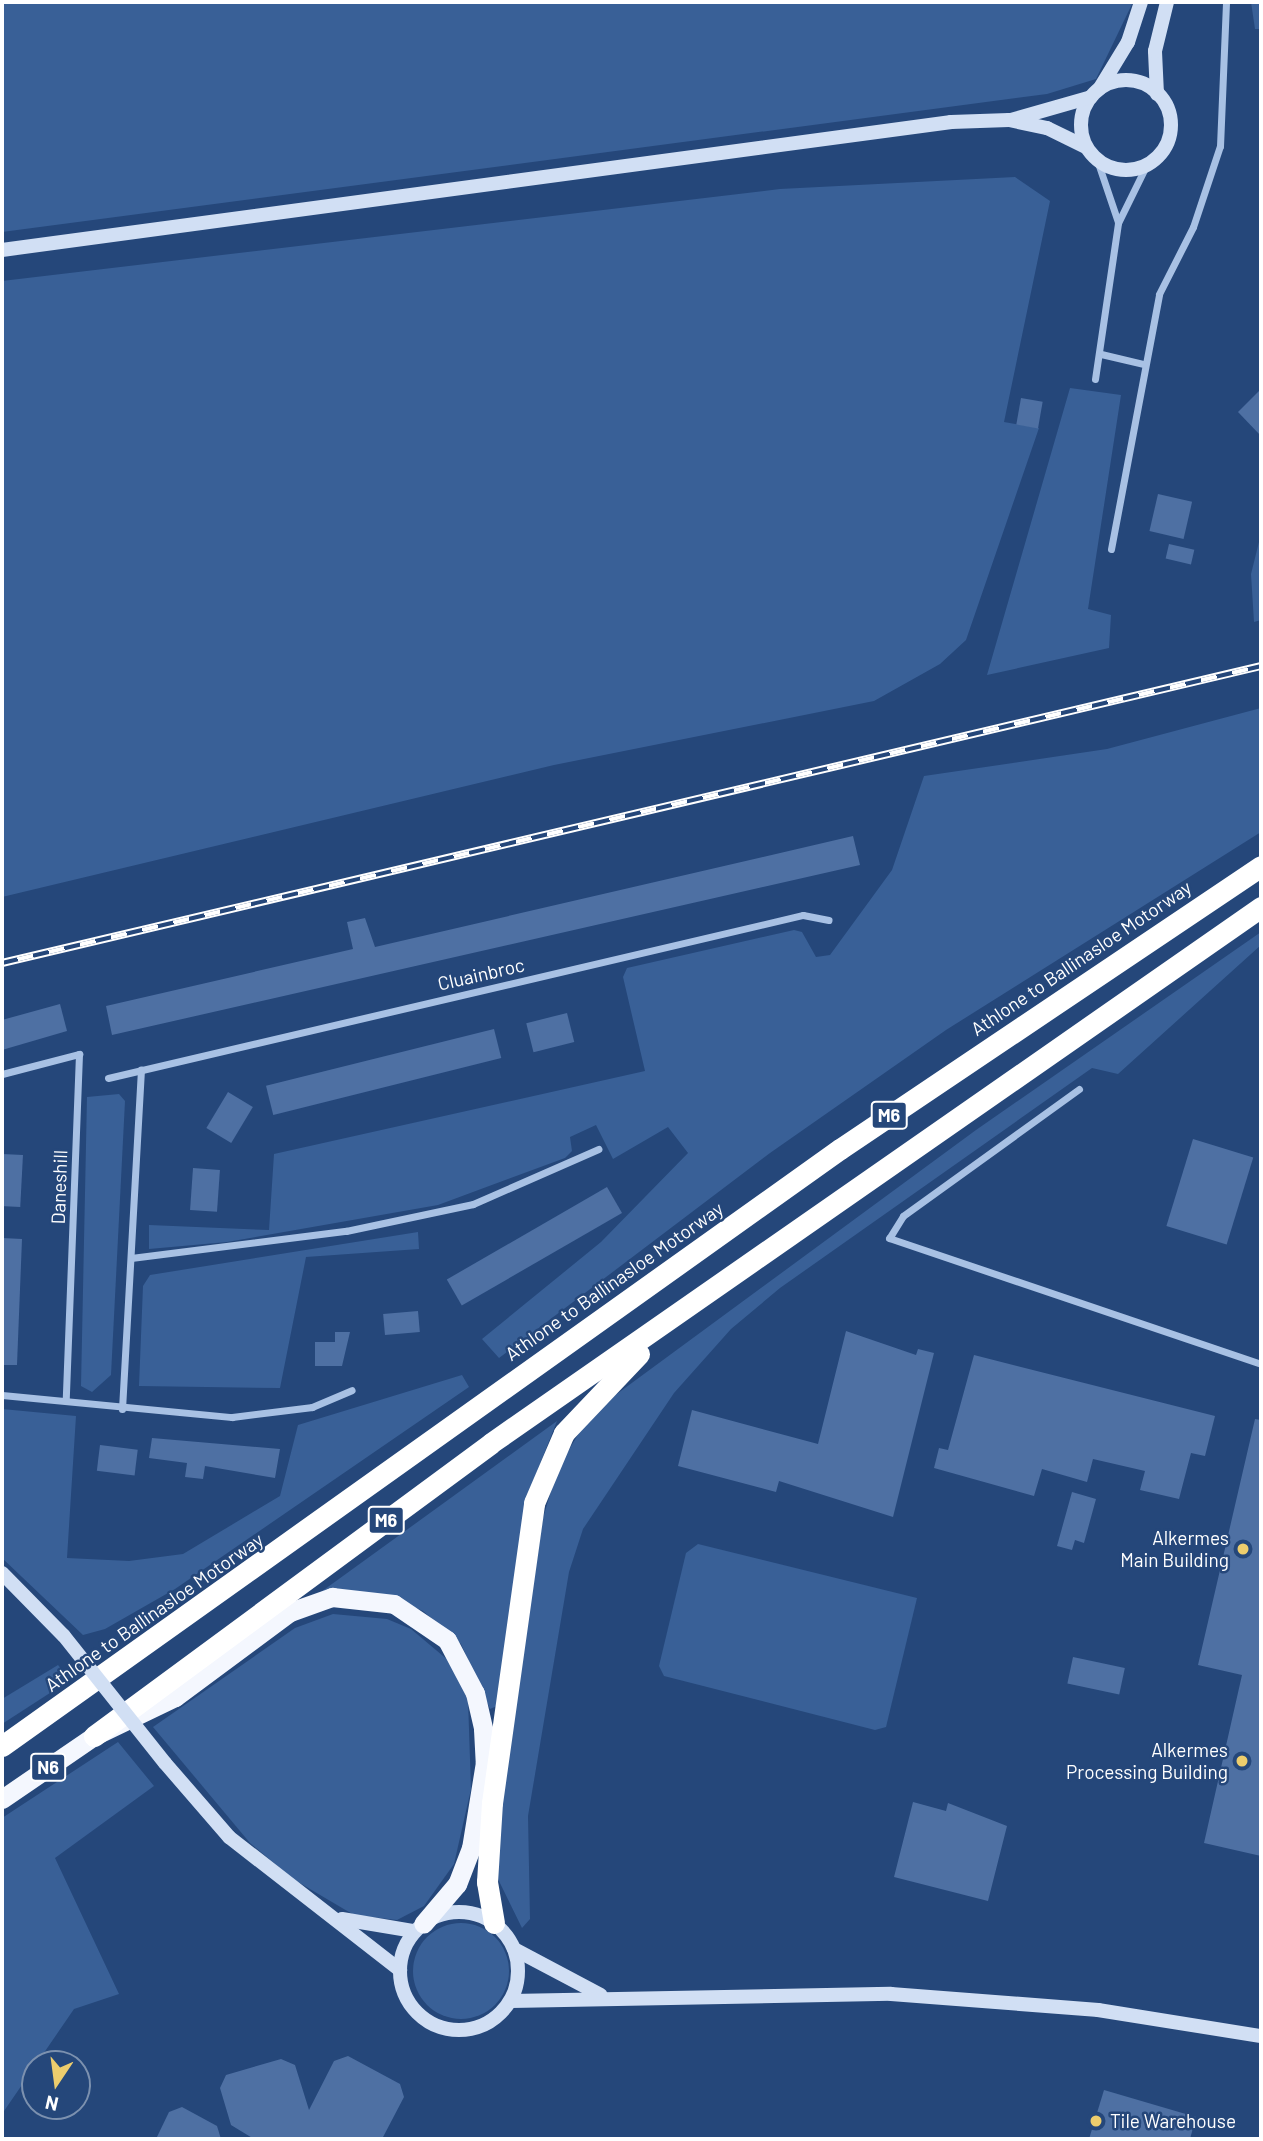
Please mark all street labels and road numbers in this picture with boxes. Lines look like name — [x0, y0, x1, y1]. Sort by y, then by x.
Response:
street label: Athlone to Ballinasloe Motorway — [966, 876, 1196, 1040]
street label: Cluainbroc — [435, 953, 527, 995]
road number: M6 — [870, 1100, 908, 1130]
street label: Daneshill — [46, 1149, 72, 1225]
street label: Athlone to Ballinasloe Motorway — [501, 1197, 727, 1365]
road number: M6 — [367, 1506, 405, 1534]
street label: Athlone to Ballinasloe Motorway — [41, 1528, 267, 1696]
road number: N6 — [29, 1752, 67, 1782]

